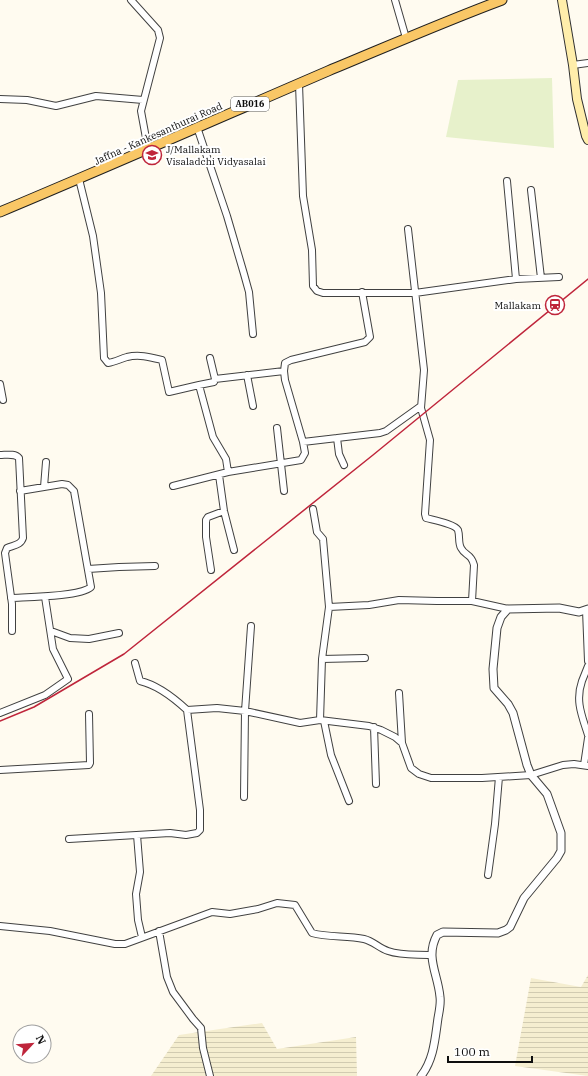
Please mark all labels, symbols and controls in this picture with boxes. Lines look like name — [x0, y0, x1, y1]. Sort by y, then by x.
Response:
road number: AB016 — [231, 97, 269, 111]
street label: Jaffna - Kankesanthurai Road — [92, 99, 224, 168]
place label: J/Mallakam Visaladchi Vidyasalai — [166, 143, 266, 168]
school or university icon: J/Mallakam Visaladchi Vidyasalai — [141, 144, 163, 166]
station icon: Mallakam — [544, 294, 566, 316]
place label: Mallakam — [495, 299, 541, 312]
north arrow — [12, 1024, 52, 1064]
text: N — [33, 1033, 49, 1047]
scale bar — [448, 1038, 532, 1064]
text: 100 m — [454, 1044, 490, 1059]

